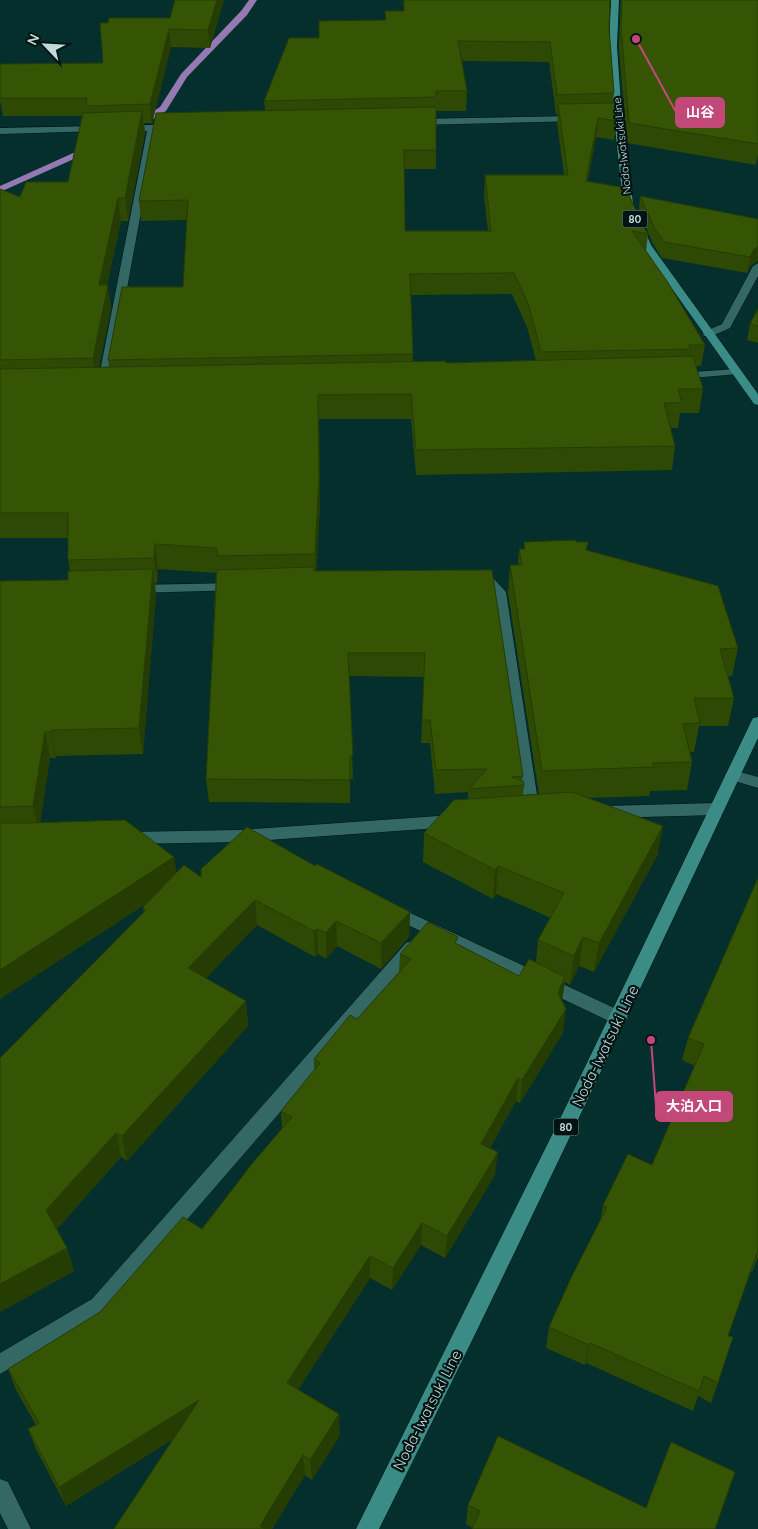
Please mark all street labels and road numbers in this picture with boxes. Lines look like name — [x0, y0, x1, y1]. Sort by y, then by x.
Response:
street label: Noda-Iwatsuki Line — [610, 97, 634, 195]
road number: 80 — [622, 210, 648, 228]
street label: Noda-Iwatsuki Line — [567, 982, 643, 1110]
road number: 80 — [554, 1118, 578, 1136]
street label: Noda-Iwatsuki Line — [388, 1347, 466, 1473]

